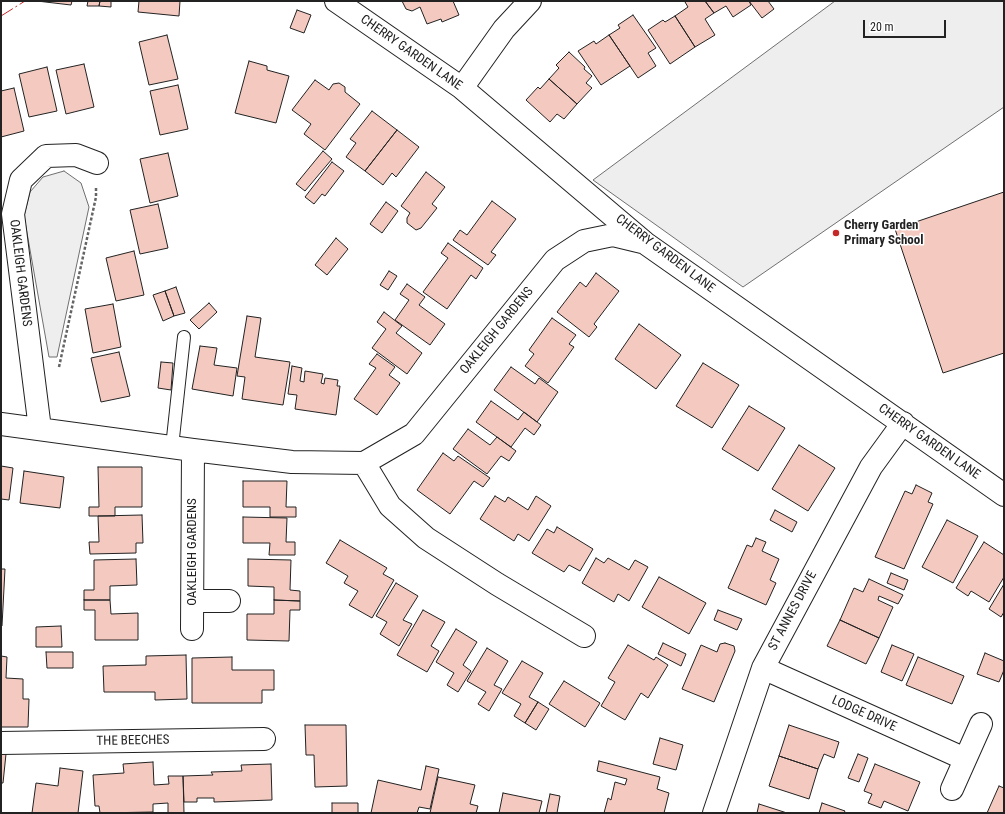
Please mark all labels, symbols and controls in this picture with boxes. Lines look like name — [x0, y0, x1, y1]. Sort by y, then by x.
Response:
street label: CHERRY GARDEN LANE — [357, 12, 465, 94]
scale bar — [865, 12, 948, 38]
text: 20 m — [870, 20, 894, 34]
street label: CHERRY GARDEN LANE — [612, 212, 718, 296]
place label: Cherry Garden Primary School — [844, 218, 924, 249]
street label: OAKLEIGH GARDENS — [6, 219, 34, 327]
marker: Cherry Garden Primary School — [831, 228, 841, 238]
street label: OAKLEIGH GARDENS — [457, 284, 537, 378]
street label: CHERRY GARDEN LANE — [875, 401, 983, 483]
street label: OAKLEIGH GARDENS — [185, 498, 201, 606]
street label: ST ANNES DRIVE — [766, 569, 820, 653]
street label: LODGE DRIVE — [829, 693, 899, 735]
street label: THE BEECHES — [96, 733, 170, 749]

